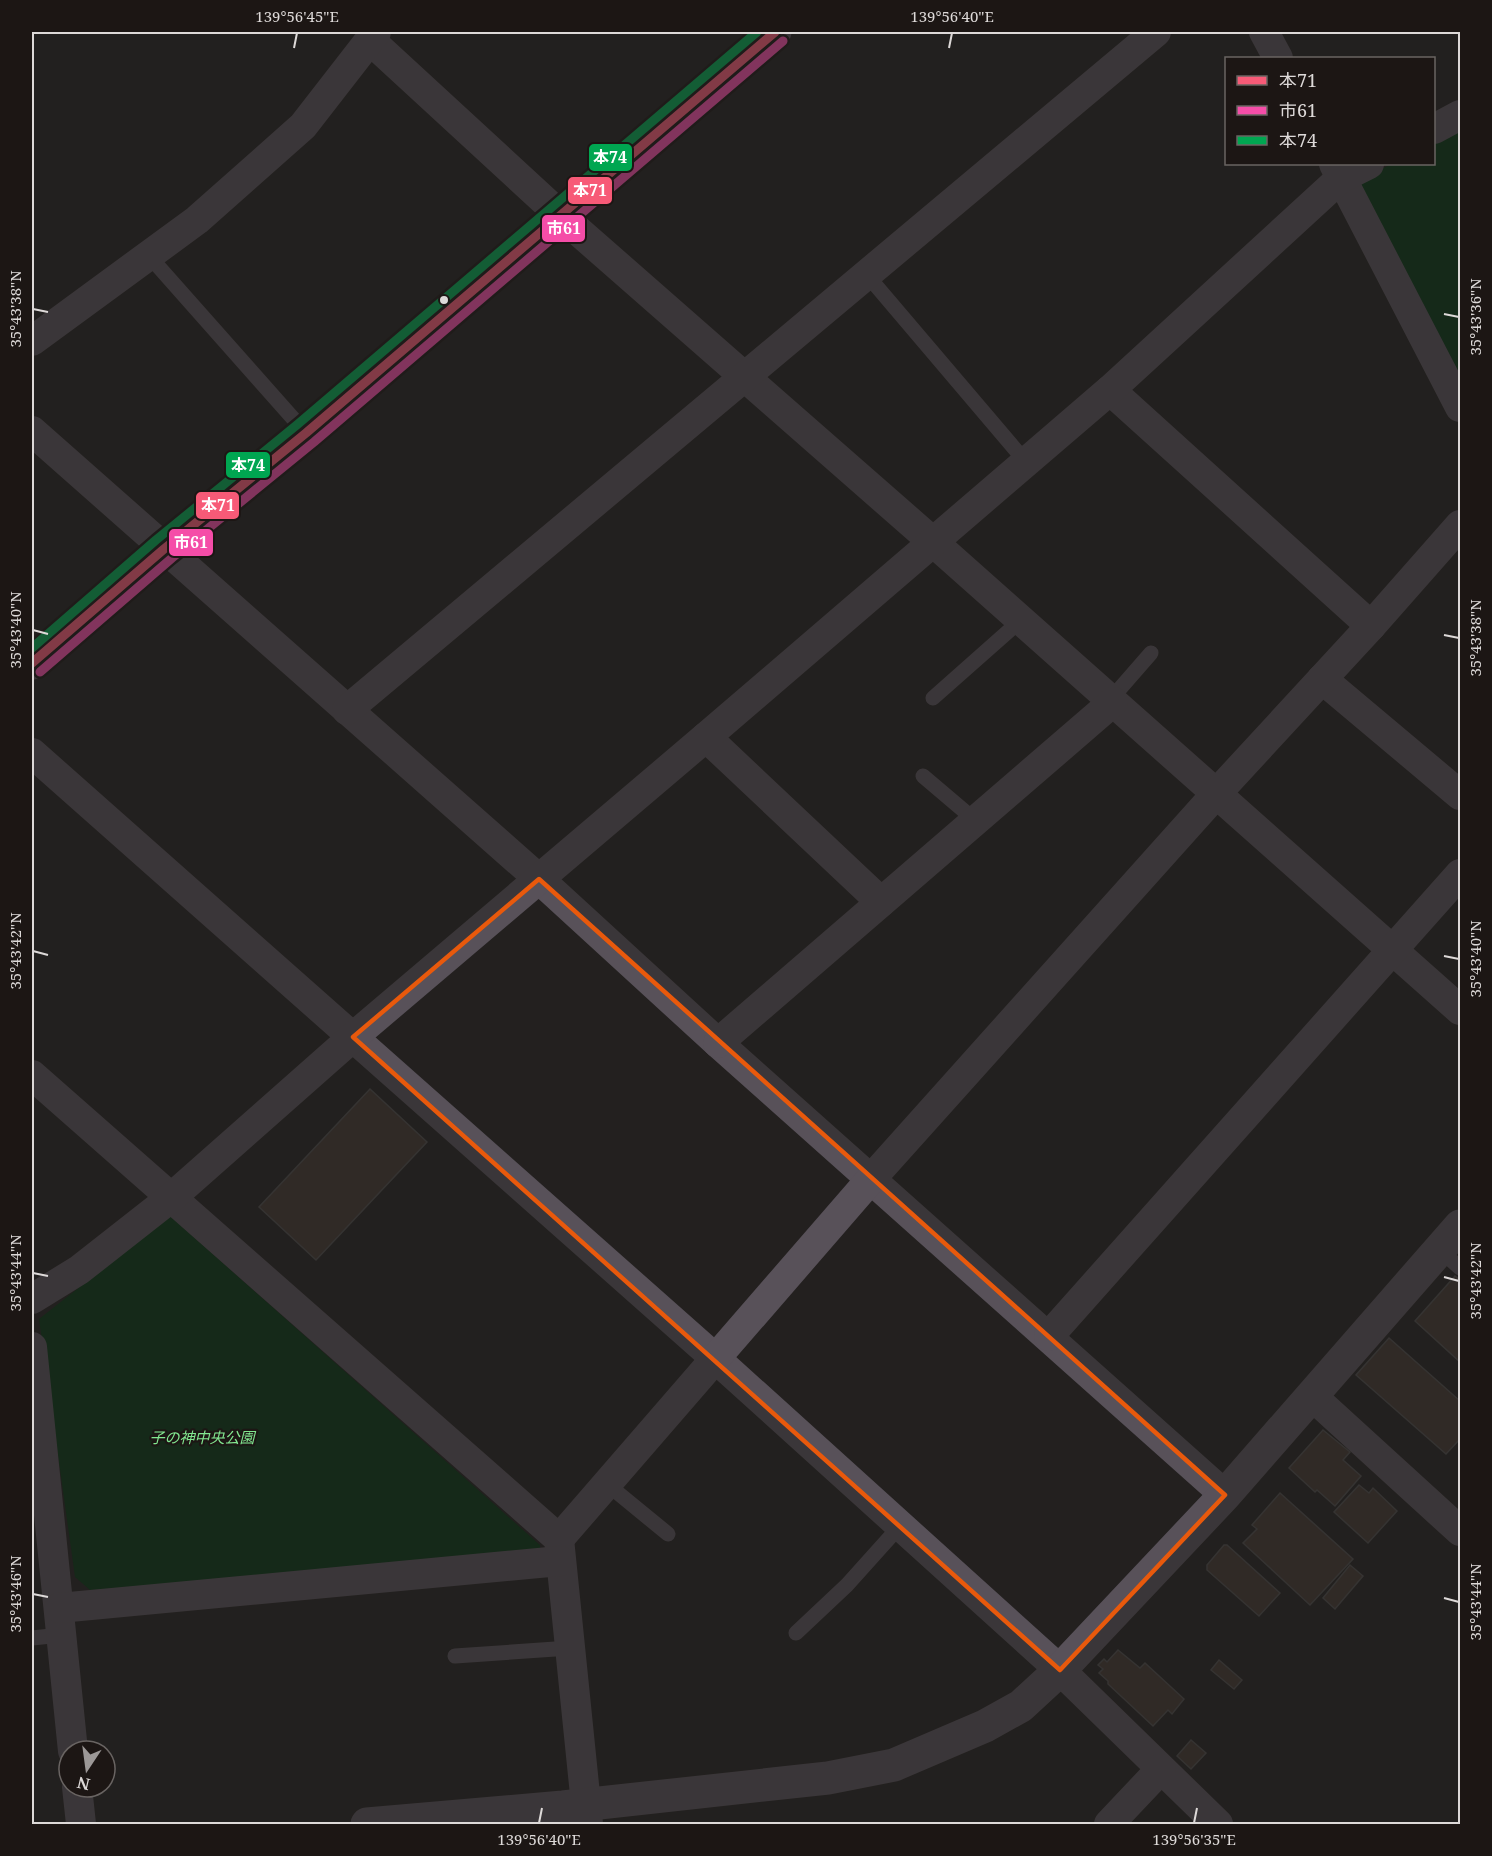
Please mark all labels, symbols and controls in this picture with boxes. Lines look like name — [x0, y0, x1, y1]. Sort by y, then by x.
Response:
text: 139°56'45"E — [255, 6, 339, 26]
text: 139°56'40"E — [910, 6, 994, 26]
legend — [1225, 57, 1435, 165]
text: 本71 — [1279, 68, 1317, 92]
text: 市61 — [1279, 98, 1317, 122]
text: 本74 — [1279, 128, 1317, 152]
line badge: 本74 — [588, 143, 633, 172]
text: 本74 — [593, 146, 627, 168]
line badge: 本71 — [567, 176, 613, 205]
text: 本71 — [573, 179, 607, 201]
line badge: 市61 — [541, 214, 586, 243]
text: 市61 — [547, 217, 581, 239]
text: 35°43'38"N — [5, 270, 25, 348]
text: 35°43'36"N — [1465, 278, 1485, 356]
unlabelled marker — [438, 294, 450, 306]
line badge: 本74 — [225, 451, 271, 479]
text: 本74 — [231, 454, 265, 476]
line badge: 本71 — [195, 491, 240, 520]
text: 本71 — [201, 494, 235, 516]
line badge: 市61 — [168, 528, 214, 557]
text: 市61 — [174, 531, 208, 553]
text: 35°43'40"N — [5, 591, 25, 669]
text: 35°43'38"N — [1465, 599, 1485, 677]
text: 35°43'42"N — [5, 912, 25, 990]
text: 35°43'40"N — [1465, 920, 1485, 998]
text: 35°43'44"N — [5, 1234, 25, 1312]
text: 35°43'42"N — [1465, 1242, 1485, 1320]
park label: 子の神中央公園 — [149, 1427, 256, 1447]
text: 35°43'46"N — [5, 1555, 25, 1633]
text: 35°43'44"N — [1465, 1563, 1485, 1641]
north arrow — [57, 1739, 117, 1799]
text: N — [75, 1771, 92, 1796]
text: 139°56'40"E — [497, 1829, 581, 1849]
text: 139°56'35"E — [1152, 1829, 1236, 1849]

